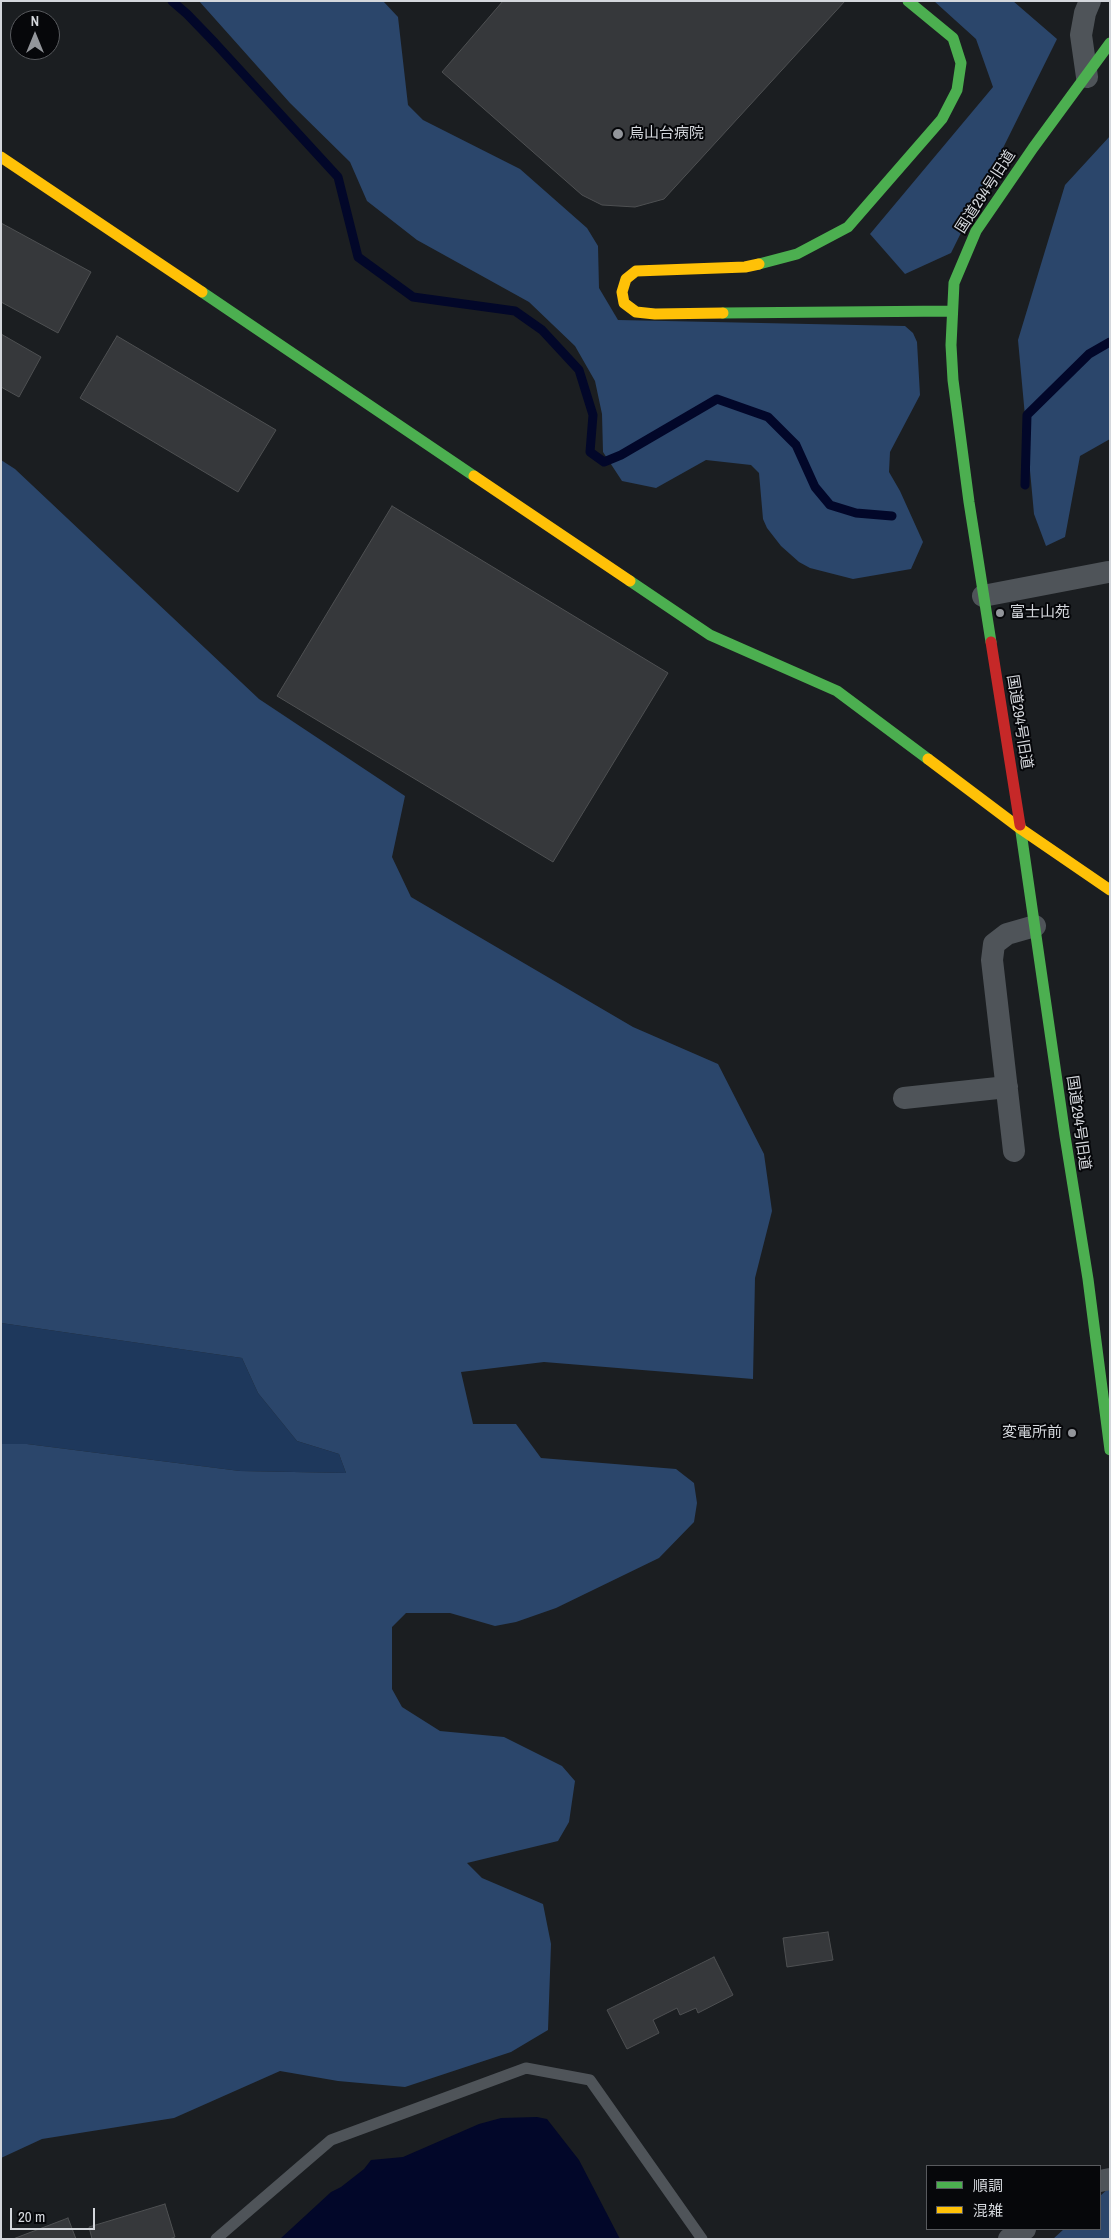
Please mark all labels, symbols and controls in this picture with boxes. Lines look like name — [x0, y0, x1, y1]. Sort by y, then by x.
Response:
north arrow — [10, 10, 60, 60]
text: N — [31, 12, 39, 30]
place label: 烏山台病院 — [629, 125, 704, 143]
marker: 烏山台病院 — [611, 127, 625, 141]
street label: 国道294号旧道 — [952, 147, 1020, 237]
place label: 富士山苑 — [1010, 604, 1070, 622]
marker: 富士山苑 — [994, 607, 1006, 619]
street label: 国道294号旧道 — [1003, 673, 1035, 771]
street label: 国道294号旧道 — [1062, 1074, 1094, 1172]
place label: 変電所前 — [1002, 1424, 1062, 1442]
marker: 変電所前 — [1066, 1427, 1078, 1439]
legend — [926, 2165, 1101, 2230]
text: 順調 — [973, 2175, 1003, 2196]
scale bar — [12, 2198, 98, 2230]
text: 混雑 — [973, 2200, 1003, 2221]
text: 20 m — [18, 2206, 45, 2227]

